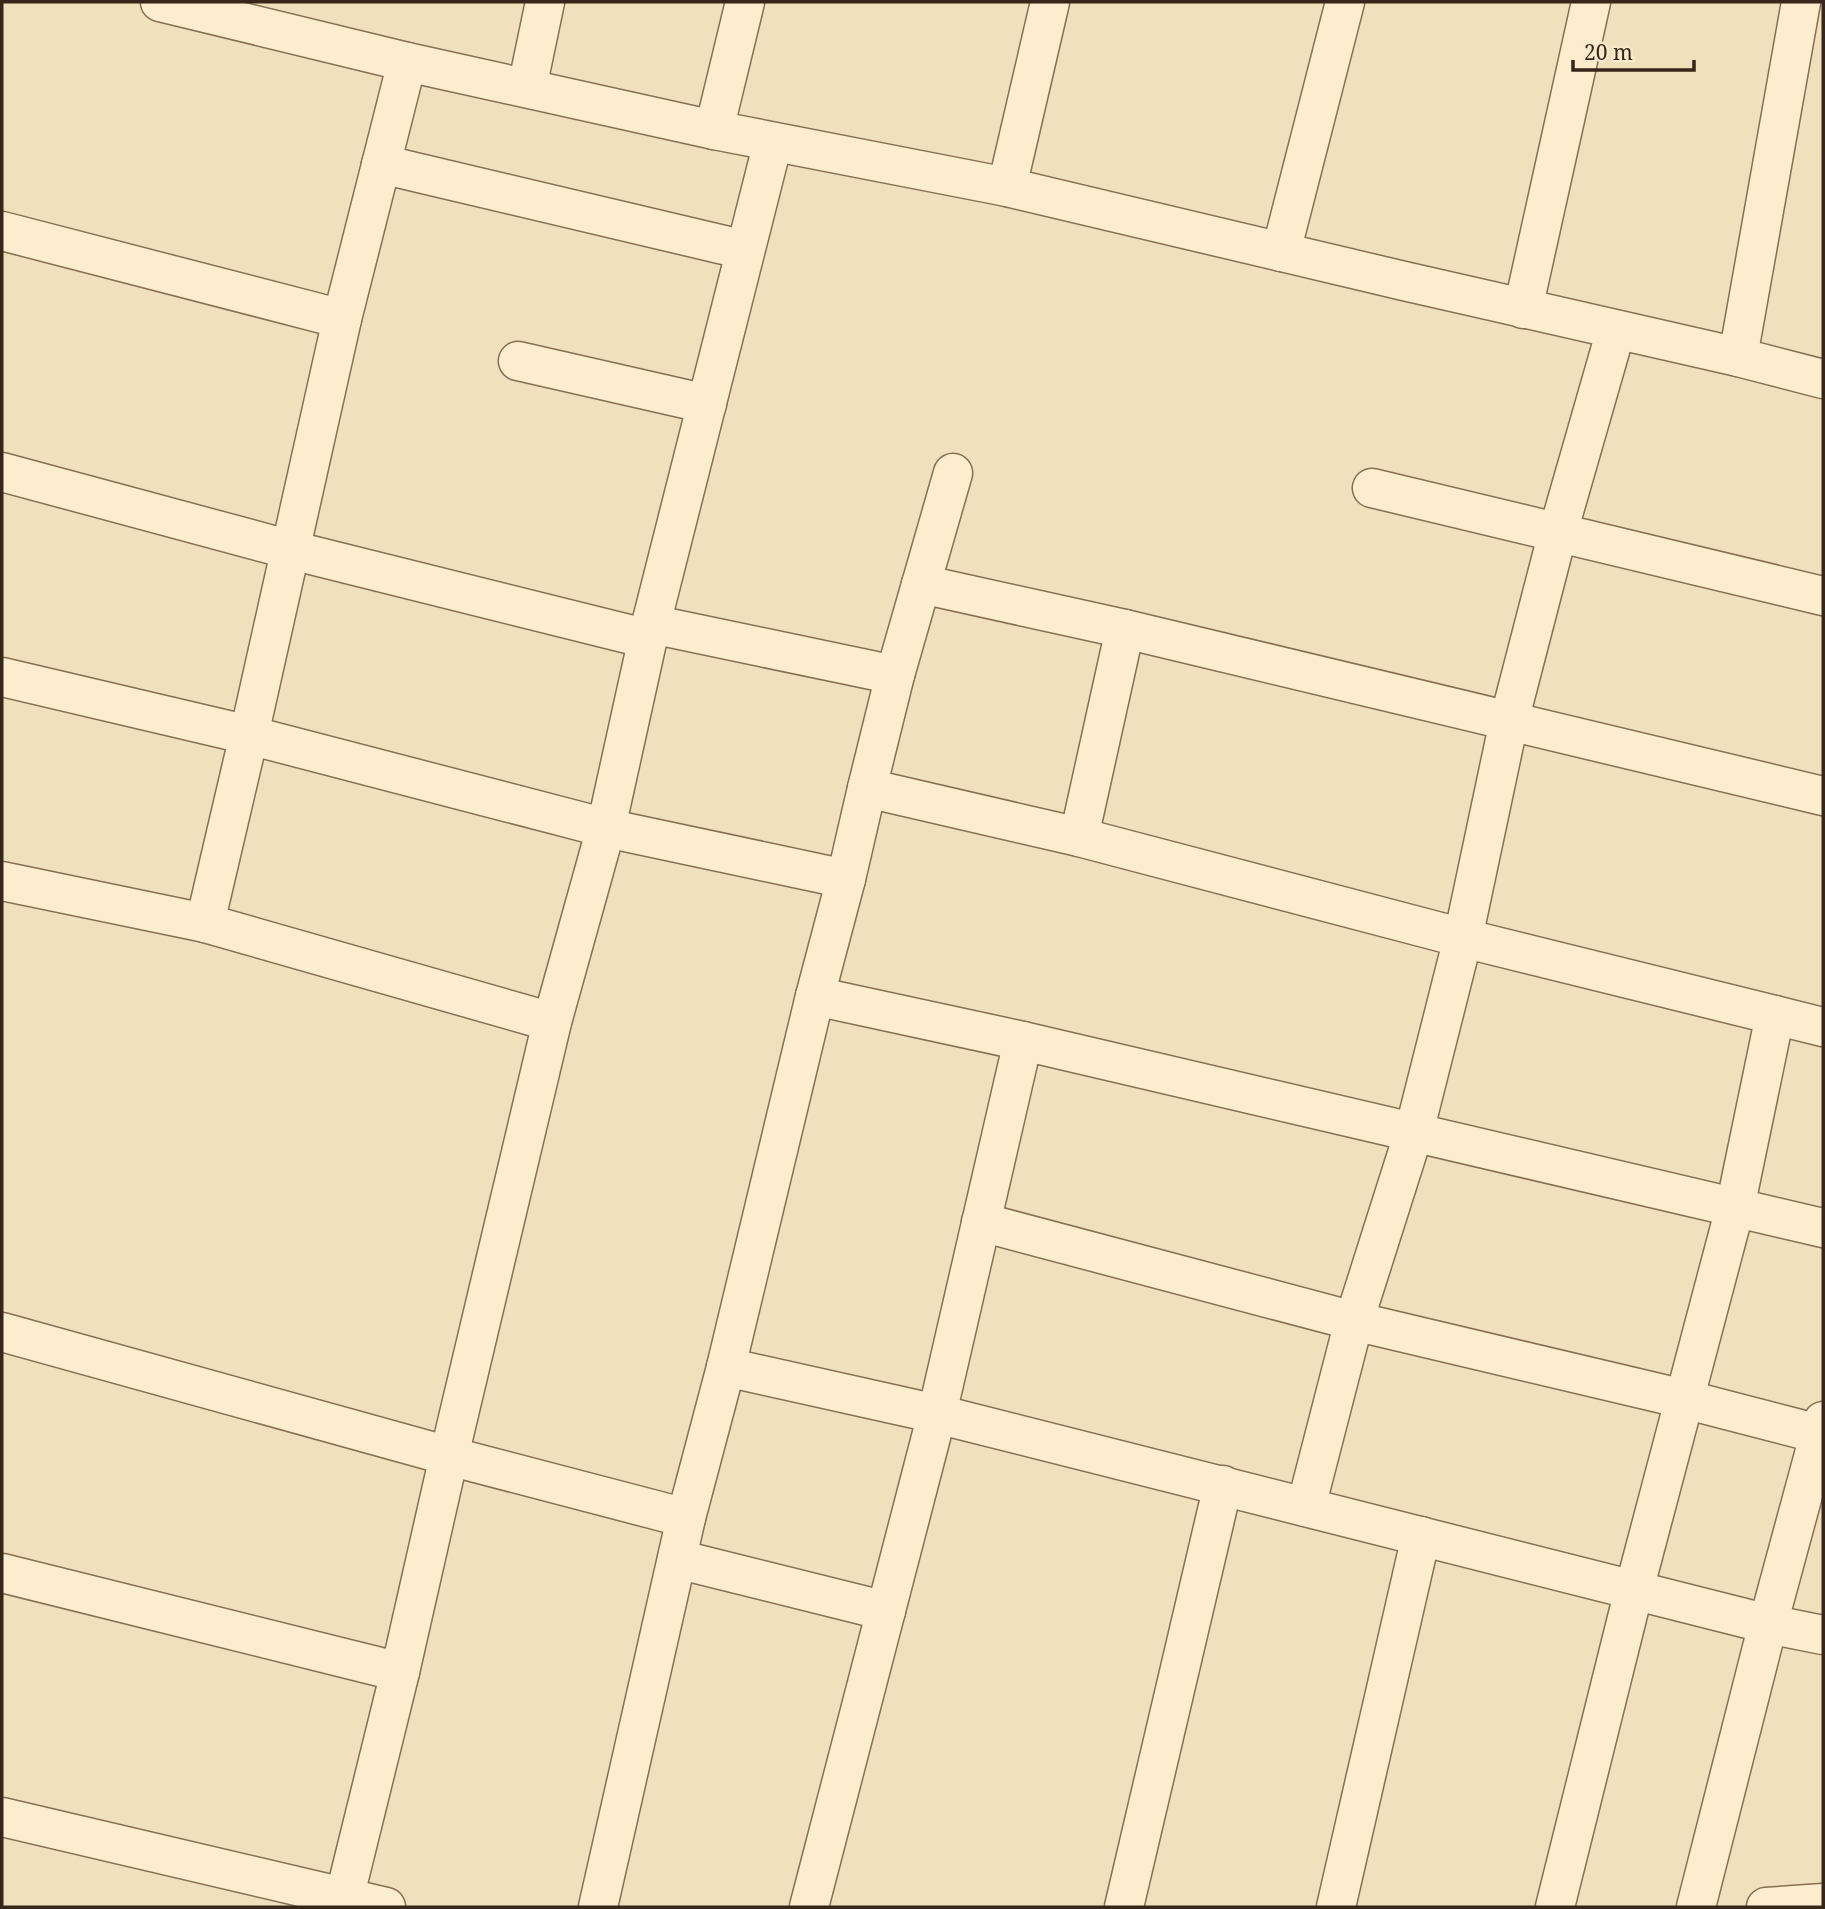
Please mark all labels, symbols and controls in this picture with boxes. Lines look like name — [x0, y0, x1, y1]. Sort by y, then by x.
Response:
scale bar — [1573, 28, 1694, 72]
text: 20 m — [1584, 38, 1633, 66]

